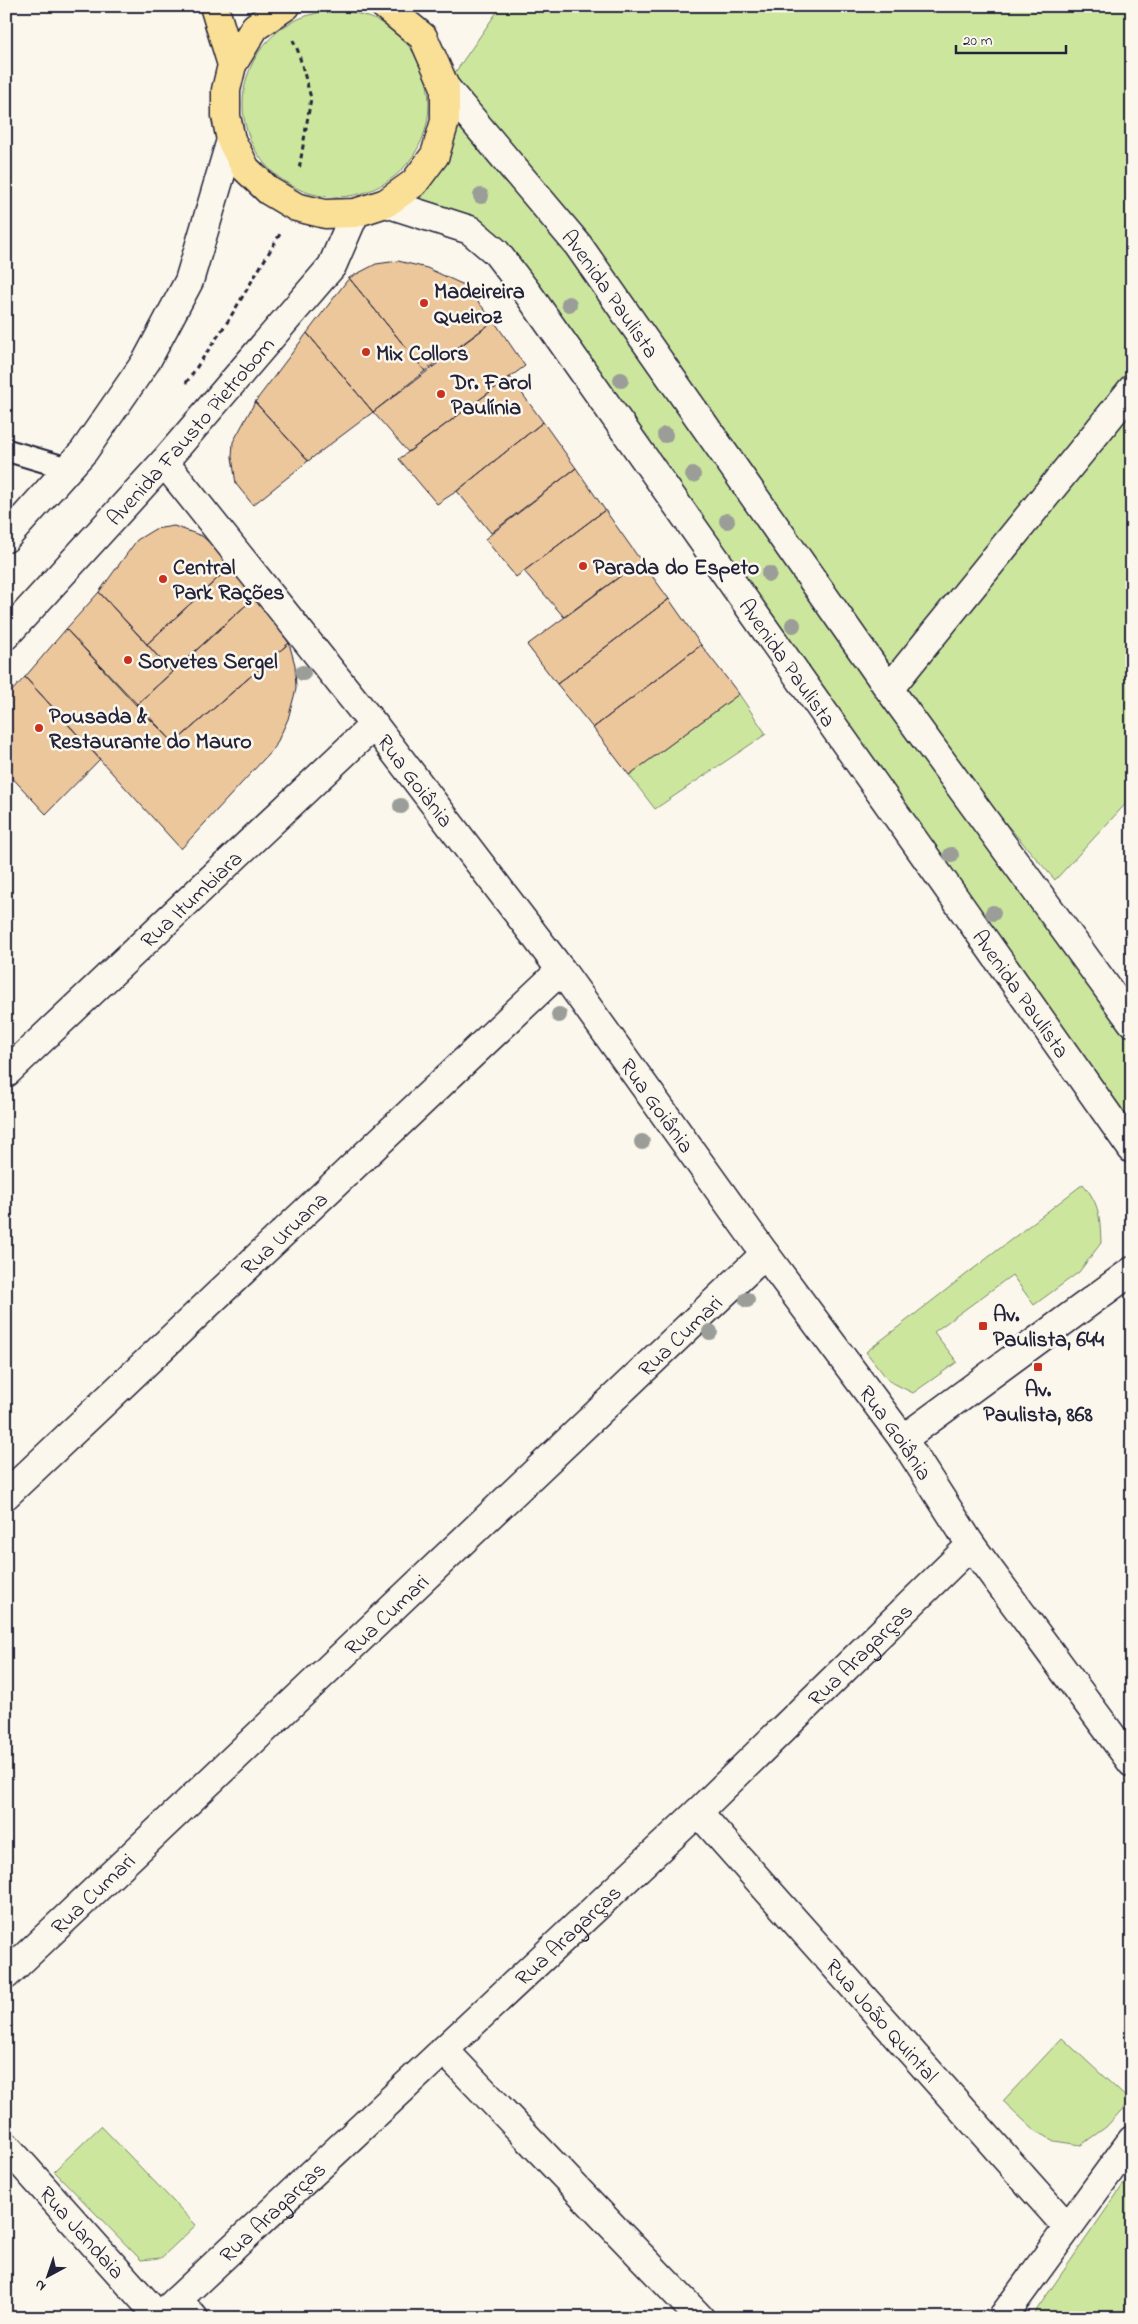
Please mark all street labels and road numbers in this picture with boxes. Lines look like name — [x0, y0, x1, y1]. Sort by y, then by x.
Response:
street label: Avenida Paulista — [552, 224, 666, 366]
street label: Avenida Fausto Pietrobom — [100, 331, 284, 534]
street label: Avenida Paulista — [729, 593, 842, 735]
street label: Rua Goiânia — [368, 729, 460, 835]
street label: Rua Itumbiara — [134, 844, 251, 957]
street label: Avenida Paulista — [963, 924, 1076, 1066]
street label: Rua Goiânia — [610, 1053, 701, 1161]
street label: Rua Uruana — [235, 1185, 337, 1284]
street label: Rua Cumari — [632, 1289, 731, 1386]
street label: Rua Goiânia — [849, 1380, 939, 1488]
street label: Rua Cumari — [338, 1568, 438, 1665]
street label: Rua Aragarças — [802, 1597, 921, 1715]
street label: Rua Cumari — [45, 1847, 144, 1943]
street label: Rua Aragarças — [509, 1878, 630, 1995]
street label: Rua João Quintal — [816, 1952, 945, 2091]
street label: Rua Aragarças — [213, 2155, 334, 2272]
street label: Rua Jandaia — [30, 2180, 131, 2287]

